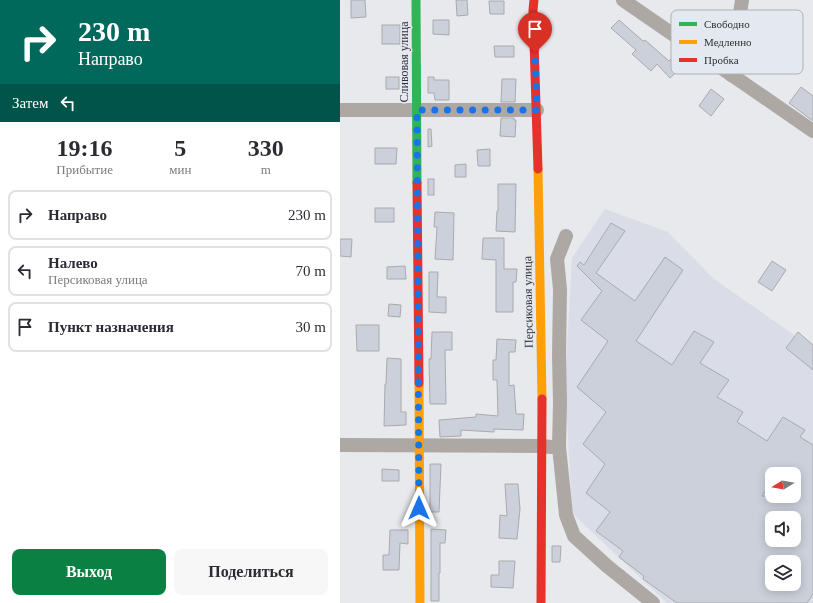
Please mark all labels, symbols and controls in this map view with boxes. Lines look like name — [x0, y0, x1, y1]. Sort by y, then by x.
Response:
legend — [671, 10, 803, 74]
pin — [518, 12, 552, 53]
icon: right — [12, 16, 64, 68]
text: 230 m — [78, 16, 150, 47]
icon: arrive — [524, 18, 546, 40]
text: Свободно — [704, 18, 750, 30]
street label: Сливовая улица — [397, 21, 411, 102]
text: Медленно — [704, 36, 752, 48]
text: Направо — [78, 49, 143, 69]
text: Пробка — [704, 54, 739, 66]
icon: left — [57, 92, 79, 114]
text: Затем — [12, 95, 49, 111]
text: 19:16 — [57, 135, 113, 161]
text: 5 — [174, 135, 186, 161]
text: 330 — [248, 135, 284, 161]
text: Прибытие — [56, 162, 113, 177]
text: мин — [169, 162, 191, 177]
text: m — [261, 162, 271, 177]
icon: right — [14, 204, 36, 226]
text: Направо — [48, 207, 107, 223]
text: 230 m — [288, 207, 326, 223]
text: Налево — [48, 255, 98, 271]
street label: Персиковая улица — [520, 255, 536, 348]
icon: left — [14, 260, 36, 282]
text: 70 m — [296, 263, 326, 279]
text: Персиковая улица — [48, 272, 148, 287]
icon: arrive — [14, 316, 36, 338]
text: Пункт назначения — [48, 319, 174, 335]
text: 30 m — [296, 319, 326, 335]
north arrow — [765, 467, 801, 503]
map controls — [765, 467, 801, 591]
position arrow — [398, 487, 440, 529]
button: sound — [765, 511, 801, 547]
button: Выход — [12, 549, 166, 595]
button: Поделиться — [174, 549, 328, 595]
button: layers — [765, 555, 801, 591]

